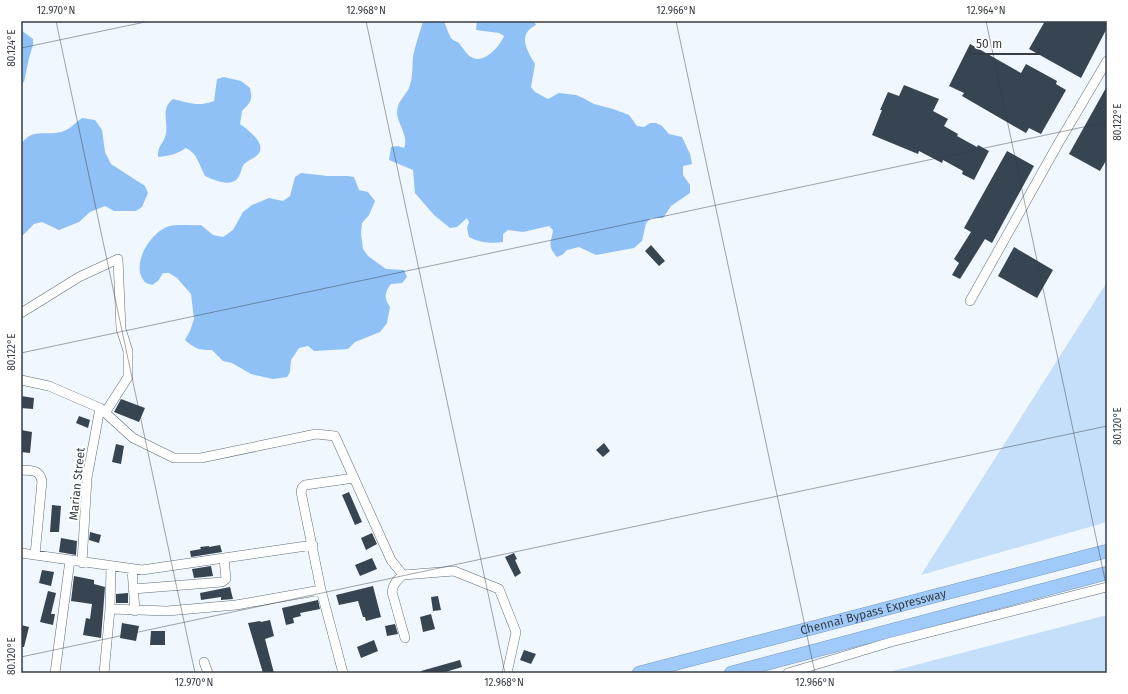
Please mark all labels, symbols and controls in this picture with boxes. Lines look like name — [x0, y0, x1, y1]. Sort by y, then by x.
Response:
text: 12.970°N — [37, 5, 75, 17]
text: 12.968°N — [346, 5, 386, 17]
text: 12.966°N — [656, 5, 696, 17]
text: 12.964°N — [966, 5, 1006, 17]
text: 80.124°E — [6, 29, 18, 67]
scale bar — [970, 30, 1039, 56]
text: 50 m — [976, 37, 1002, 51]
text: 80.122°E — [1112, 103, 1124, 141]
text: 80.122°E — [6, 333, 18, 371]
text: 80.120°E — [1112, 407, 1124, 445]
street label: Marian Street — [66, 446, 88, 521]
street label: Chennai Bypass Expressway — [799, 586, 948, 638]
text: 80.120°E — [6, 637, 18, 675]
text: 12.970°N — [175, 677, 213, 689]
text: 12.968°N — [484, 677, 524, 689]
text: 12.966°N — [795, 677, 835, 689]

